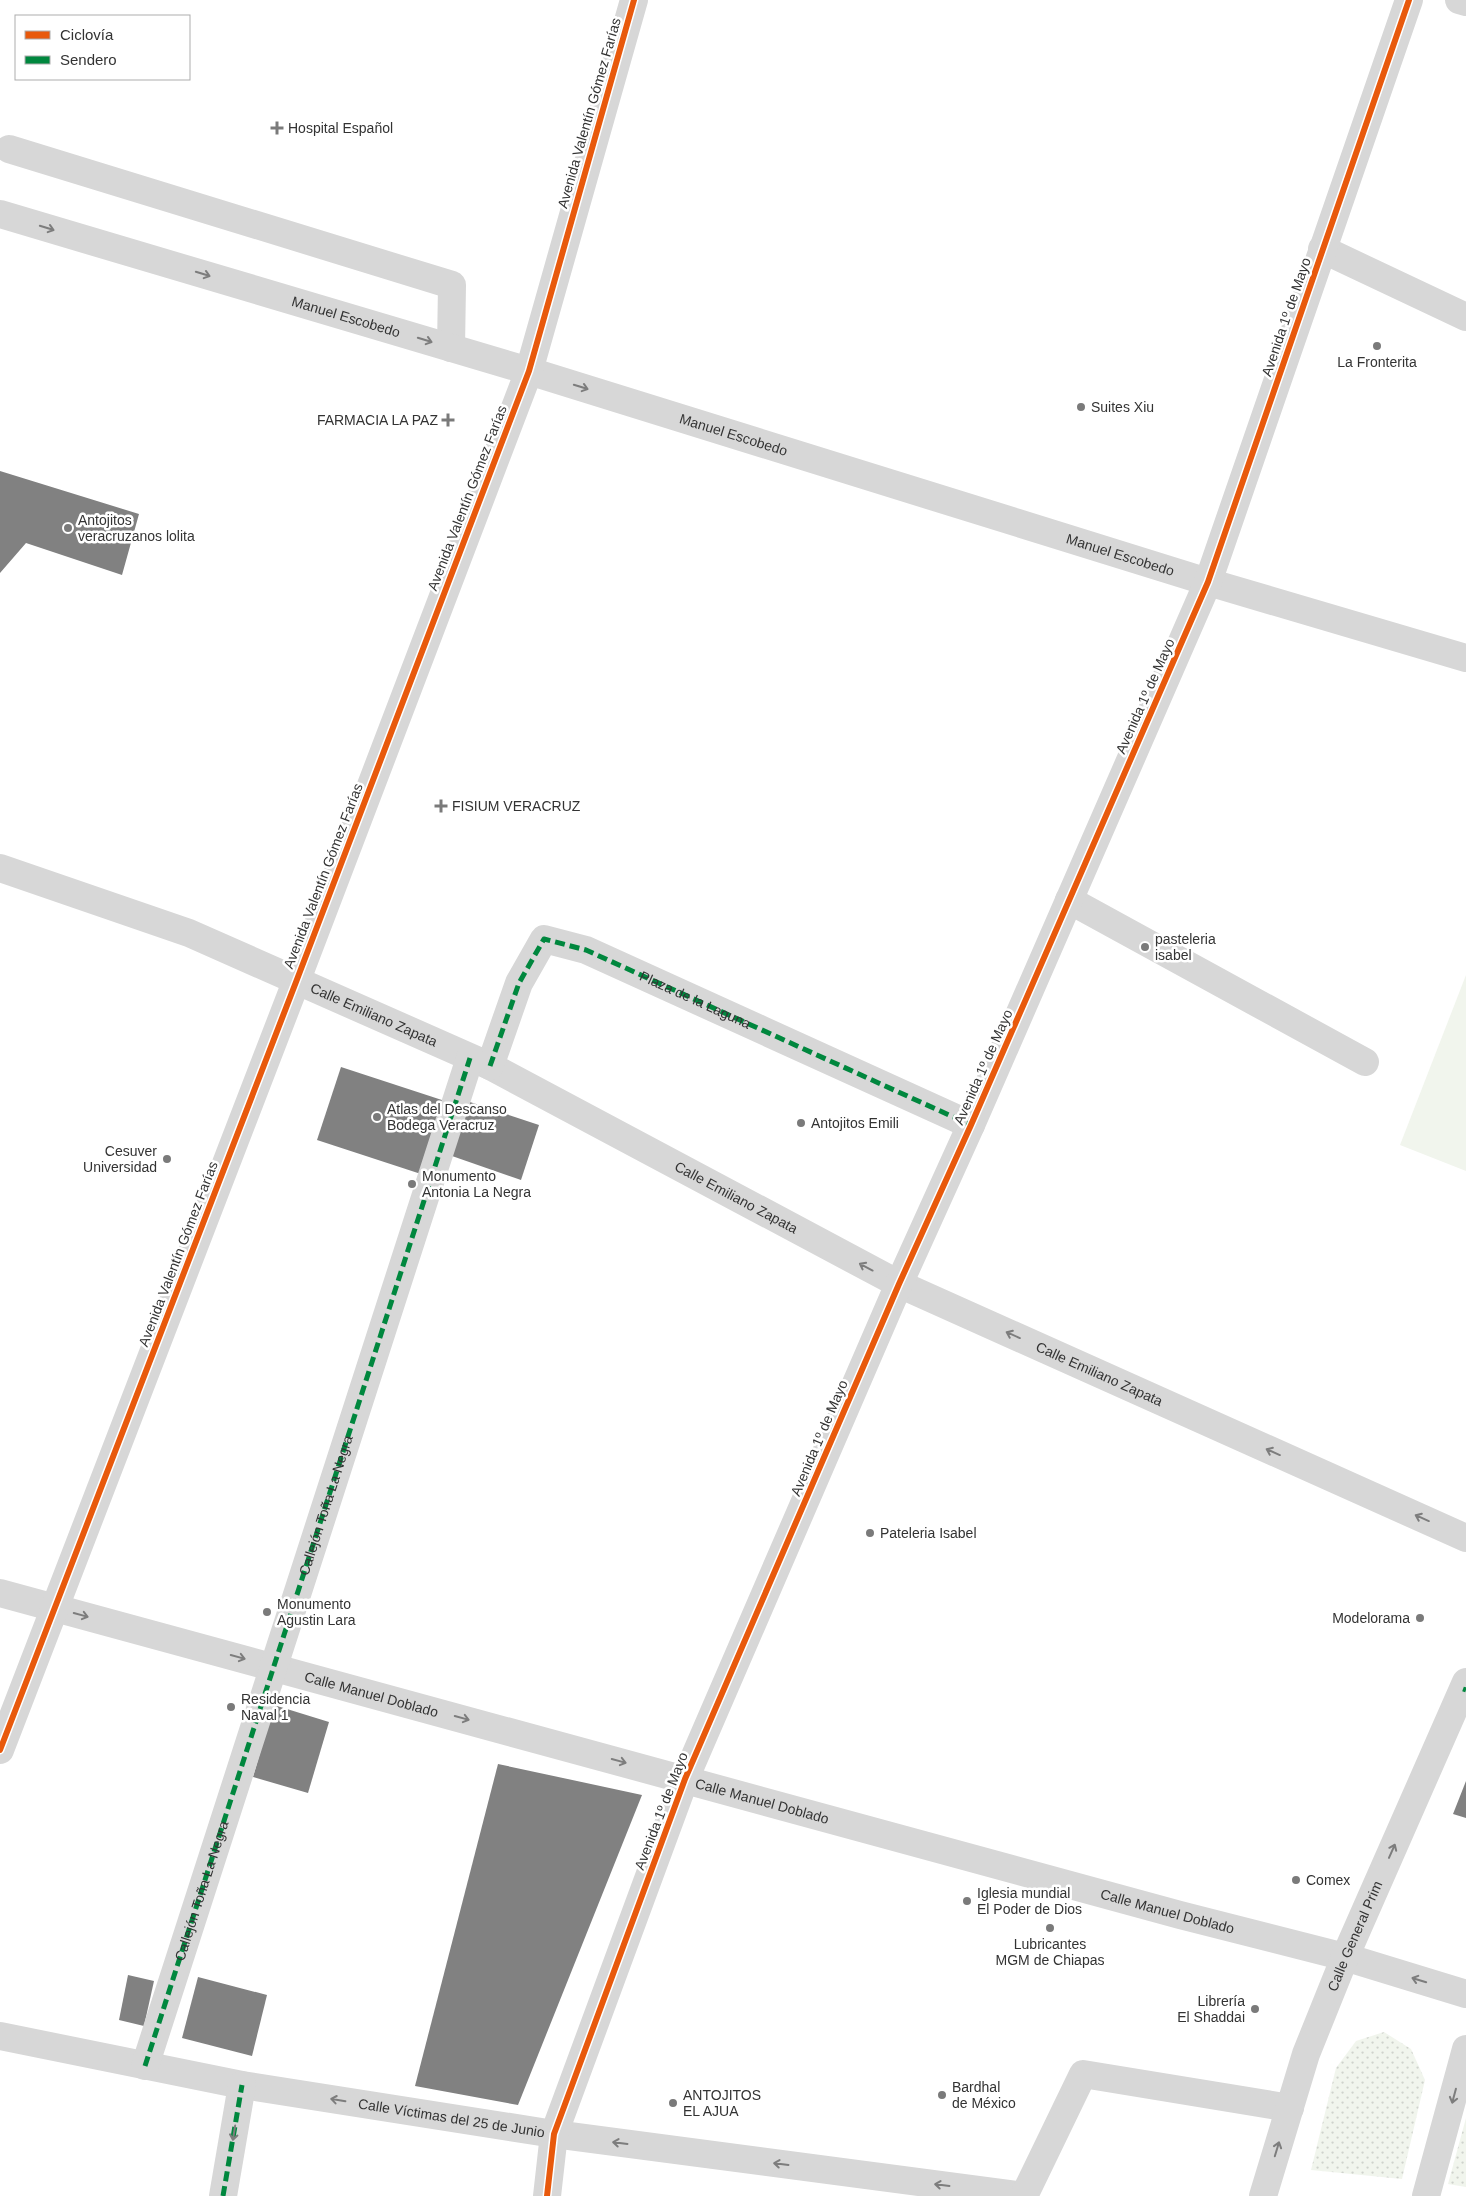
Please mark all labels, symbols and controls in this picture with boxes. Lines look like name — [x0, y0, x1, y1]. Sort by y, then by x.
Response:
legend — [15, 15, 190, 80]
street label: Avenida Valentín Gómez Farías — [554, 16, 624, 210]
text: Ciclovía — [60, 26, 114, 43]
text: Sendero — [60, 51, 117, 68]
place label: Hospital Español — [288, 120, 393, 136]
marker: Hospital Español — [270, 121, 284, 135]
one-way arrow — [38, 224, 54, 234]
street label: Avenida 1º de Mayo — [1258, 255, 1314, 379]
one-way arrow — [194, 270, 210, 280]
street label: Manuel Escobedo — [290, 293, 402, 340]
one-way arrow — [417, 336, 433, 346]
marker: La Fronterita — [1371, 340, 1383, 352]
place label: La Fronterita — [1337, 354, 1417, 370]
one-way arrow — [573, 383, 589, 393]
place label: Suites Xiu — [1091, 399, 1154, 415]
marker: Suites Xiu — [1075, 401, 1087, 413]
street label: Avenida Valentín Gómez Farías — [424, 403, 510, 593]
street label: Manuel Escobedo — [678, 410, 790, 459]
place label: FARMACIA LA PAZ — [317, 412, 438, 428]
marker: FARMACIA LA PAZ — [442, 414, 454, 426]
place label: Antojitos veracruzanos lolita — [78, 512, 195, 544]
marker: Antojitos veracruzanos lolita — [62, 522, 74, 534]
street label: Manuel Escobedo — [1064, 530, 1176, 579]
street label: Avenida 1º de Mayo — [1112, 636, 1178, 756]
street label: Avenida Valentín Gómez Farías — [280, 781, 366, 971]
place label: FISIUM VERACRUZ — [452, 798, 581, 814]
marker: FISIUM VERACRUZ — [434, 799, 448, 813]
place label: pasteleria isabel — [1155, 931, 1216, 963]
marker: pasteleria isabel — [1139, 941, 1151, 953]
street label: Plaza de la Laguna — [637, 968, 753, 1032]
street label: Calle Emiliano Zapata — [308, 980, 440, 1050]
street label: Avenida 1º de Mayo — [950, 1007, 1016, 1127]
place label: Atlas del Descanso Bodega Veracruz — [387, 1101, 507, 1133]
marker: Atlas del Descanso Bodega Veracruz — [371, 1111, 383, 1123]
place label: Antojitos Emili — [811, 1115, 899, 1131]
marker: Antojitos Emili — [795, 1117, 807, 1129]
place label: Cesuver Universidad — [83, 1143, 157, 1175]
marker: Cesuver Universidad — [161, 1153, 173, 1165]
street label: Calle Emiliano Zapata — [672, 1158, 801, 1237]
street label: Avenida Valentín Gómez Farías — [135, 1159, 221, 1349]
place label: Monumento Antonia La Negra — [422, 1168, 531, 1200]
marker: Monumento Antonia La Negra — [406, 1178, 418, 1190]
one-way arrow — [859, 1262, 874, 1271]
one-way arrow — [1006, 1330, 1021, 1340]
street label: Calle Emiliano Zapata — [1034, 1338, 1165, 1409]
street label: Avenida 1º de Mayo — [787, 1377, 851, 1499]
street label: Callejón Toña La Negra — [296, 1433, 356, 1577]
one-way arrow — [1266, 1446, 1281, 1456]
one-way arrow — [1414, 1513, 1429, 1523]
place label: Pateleria Isabel — [880, 1525, 977, 1541]
marker: Pateleria Isabel — [864, 1527, 876, 1539]
place label: Monumento Agustin Lara — [277, 1596, 356, 1628]
marker: Monumento Agustin Lara — [261, 1606, 273, 1618]
place label: Modelorama — [1332, 1610, 1410, 1626]
one-way arrow — [72, 1611, 88, 1620]
marker: Modelorama — [1414, 1612, 1426, 1624]
one-way arrow — [229, 1653, 245, 1662]
street label: Calle Manuel Doblado — [303, 1668, 440, 1720]
place label: Residencia Naval 1 — [241, 1691, 310, 1723]
marker: Residencia Naval 1 — [225, 1701, 237, 1713]
one-way arrow — [454, 1714, 470, 1723]
street label: Avenida 1º de Mayo — [631, 1750, 691, 1872]
one-way arrow — [610, 1757, 626, 1766]
street label: Calle Manuel Doblado — [693, 1775, 831, 1827]
street label: Callejón Toña La Negra — [171, 1819, 232, 1963]
one-way arrow — [1387, 1844, 1397, 1859]
place label: Comex — [1306, 1872, 1350, 1888]
marker: Comex — [1290, 1874, 1302, 1886]
street label: Calle General Prim — [1324, 1878, 1385, 1994]
place label: Iglesia mundial El Poder de Dios — [977, 1885, 1082, 1917]
street label: Calle Manuel Doblado — [1099, 1886, 1236, 1937]
marker: Iglesia mundial El Poder de Dios — [961, 1895, 973, 1907]
marker: Lubricantes MGM de Chiapas — [1044, 1922, 1056, 1934]
place label: Lubricantes MGM de Chiapas — [996, 1936, 1104, 1968]
one-way arrow — [1412, 1974, 1428, 1984]
place label: Librería El Shaddai — [1177, 1993, 1245, 2025]
marker: Librería El Shaddai — [1249, 2003, 1261, 2015]
place label: Bardhal de México — [952, 2079, 1016, 2111]
place label: ANTOJITOS EL AJUA — [683, 2087, 761, 2119]
one-way arrow — [1448, 2088, 1458, 2104]
marker: Bardhal de México — [936, 2089, 948, 2101]
one-way arrow — [330, 2095, 346, 2105]
street label: Calle Víctimas del 25 de Junio — [357, 2095, 546, 2140]
marker: ANTOJITOS EL AJUA — [667, 2097, 679, 2109]
one-way arrow — [228, 2125, 238, 2141]
one-way arrow — [612, 2138, 628, 2148]
one-way arrow — [1272, 2142, 1282, 2158]
one-way arrow — [773, 2159, 789, 2169]
one-way arrow — [934, 2180, 950, 2190]

